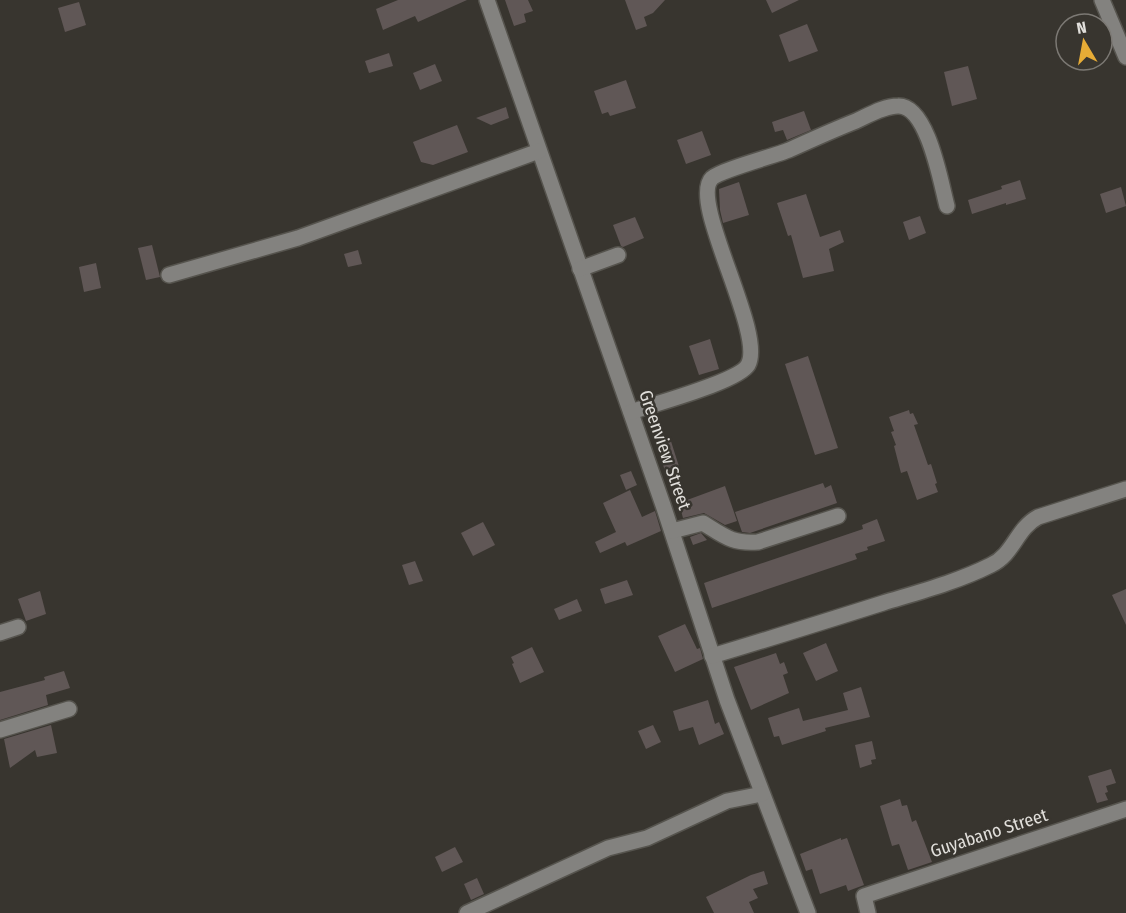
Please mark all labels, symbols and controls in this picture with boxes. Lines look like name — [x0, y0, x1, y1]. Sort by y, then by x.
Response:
north arrow — [1054, 12, 1114, 72]
text: N — [1075, 18, 1088, 38]
street label: Greenview Street — [634, 387, 696, 513]
street label: Guyabano Street — [928, 804, 1051, 862]

